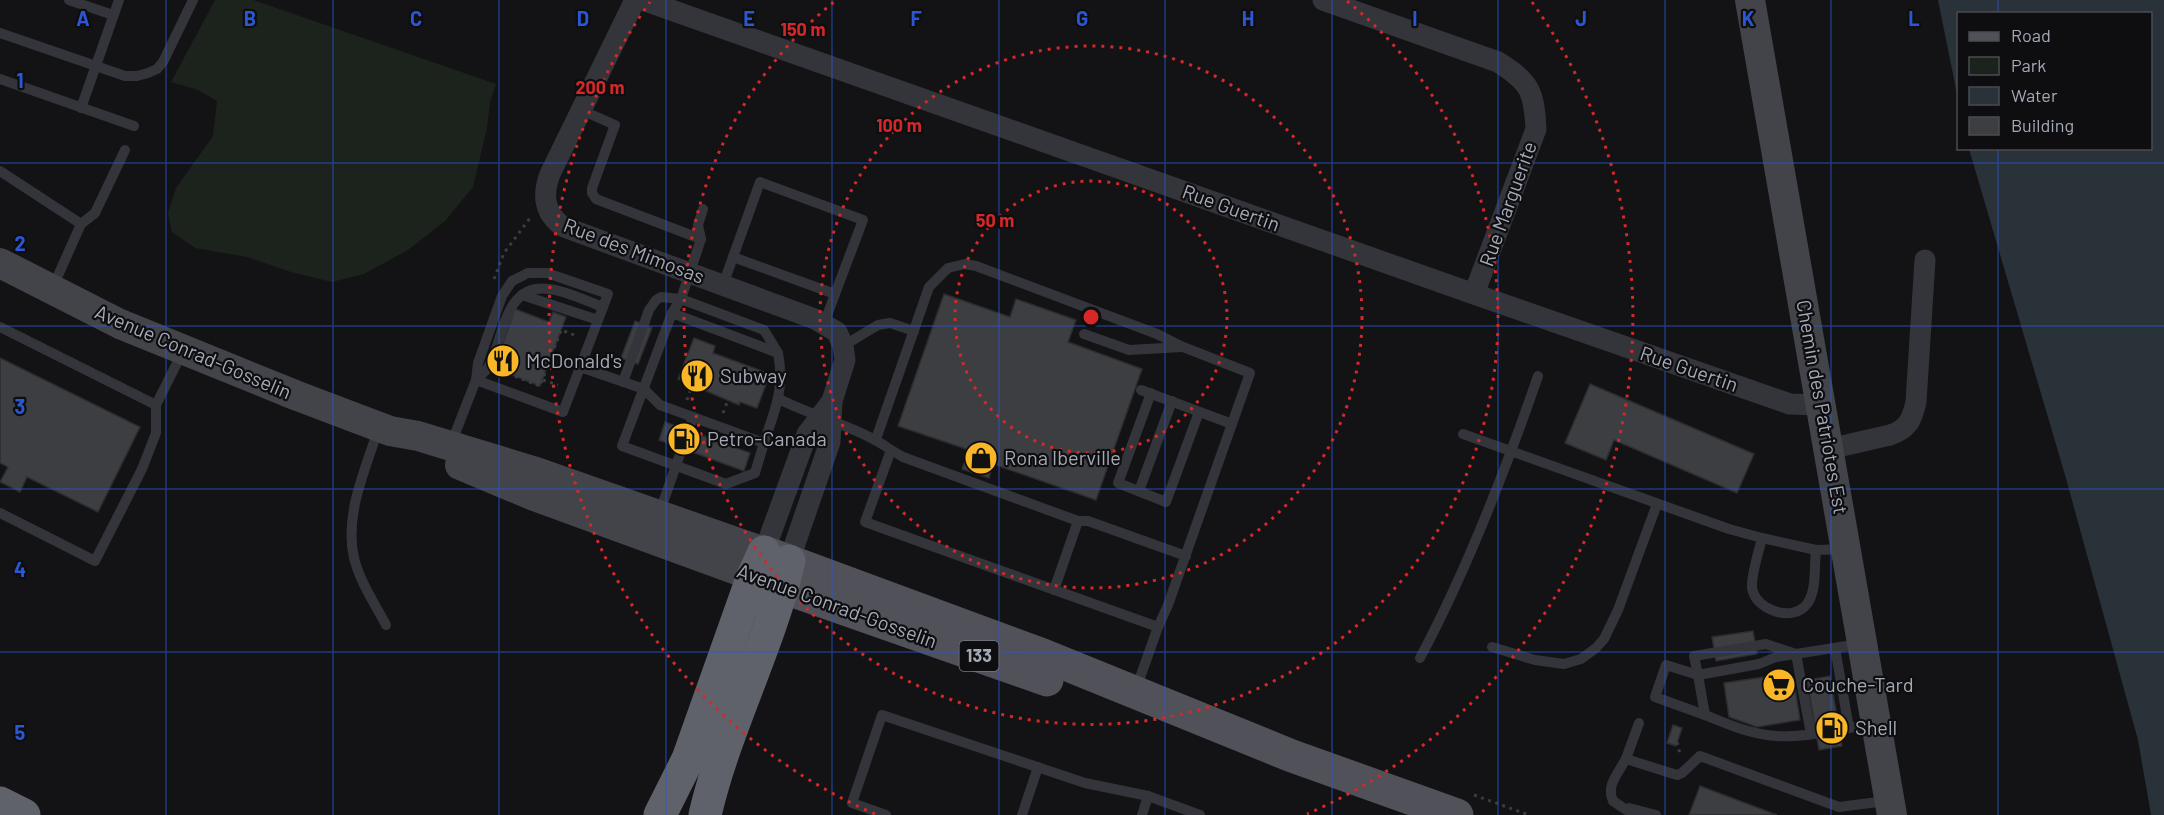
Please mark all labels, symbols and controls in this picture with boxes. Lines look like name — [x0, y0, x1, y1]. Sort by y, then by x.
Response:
text: A — [76, 6, 90, 30]
text: B — [244, 6, 256, 30]
text: C — [410, 6, 422, 30]
text: D — [577, 6, 589, 30]
text: E — [743, 6, 755, 30]
text: F — [910, 6, 922, 30]
text: G — [1076, 6, 1088, 30]
text: H — [1242, 6, 1254, 30]
text: I — [1412, 6, 1418, 30]
text: J — [1575, 6, 1587, 30]
text: K — [1742, 6, 1755, 30]
text: L — [1908, 6, 1920, 30]
legend — [1957, 12, 2152, 150]
text: 150 m — [781, 18, 825, 40]
text: Road — [2011, 24, 2051, 46]
text: Park — [2011, 54, 2046, 76]
text: 1 — [16, 68, 24, 92]
text: 200 m — [575, 76, 625, 98]
text: Water — [2011, 84, 2058, 106]
text: 100 m — [876, 114, 922, 136]
text: Building — [2011, 114, 2074, 136]
street label: Rue Marguerite — [1473, 138, 1541, 269]
street label: Rue Guertin — [1179, 178, 1283, 236]
text: 50 m — [976, 209, 1014, 231]
street label: Rue des Mimosas — [561, 212, 708, 288]
text: 2 — [14, 231, 26, 255]
street label: Chemin des Patriotes Est — [1792, 298, 1854, 516]
street label: Avenue Conrad-Gosselin — [92, 299, 295, 403]
centre of rings — [1081, 307, 1101, 327]
street label: Rue Guertin — [1637, 340, 1741, 396]
restaurant icon: McDonald's — [485, 343, 521, 379]
place label: McDonald's — [526, 348, 622, 372]
restaurant icon: Subway — [679, 358, 715, 394]
place label: Subway — [720, 363, 787, 387]
text: 3 — [15, 394, 25, 418]
fuel station icon: Petro-Canada — [666, 421, 702, 457]
place label: Petro-Canada — [707, 426, 827, 450]
shop icon: Rona Iberville — [963, 440, 999, 476]
place label: Rona Iberville — [1004, 445, 1121, 469]
text: 4 — [14, 557, 26, 581]
street label: Avenue Conrad-Gosselin — [734, 558, 941, 652]
road number: 133 — [960, 641, 998, 671]
supermarket icon: Couche-Tard — [1761, 667, 1797, 703]
place label: Couche-Tard — [1802, 672, 1914, 696]
fuel station icon: Shell — [1814, 710, 1850, 746]
place label: Shell — [1855, 715, 1897, 739]
text: 5 — [15, 720, 26, 744]

